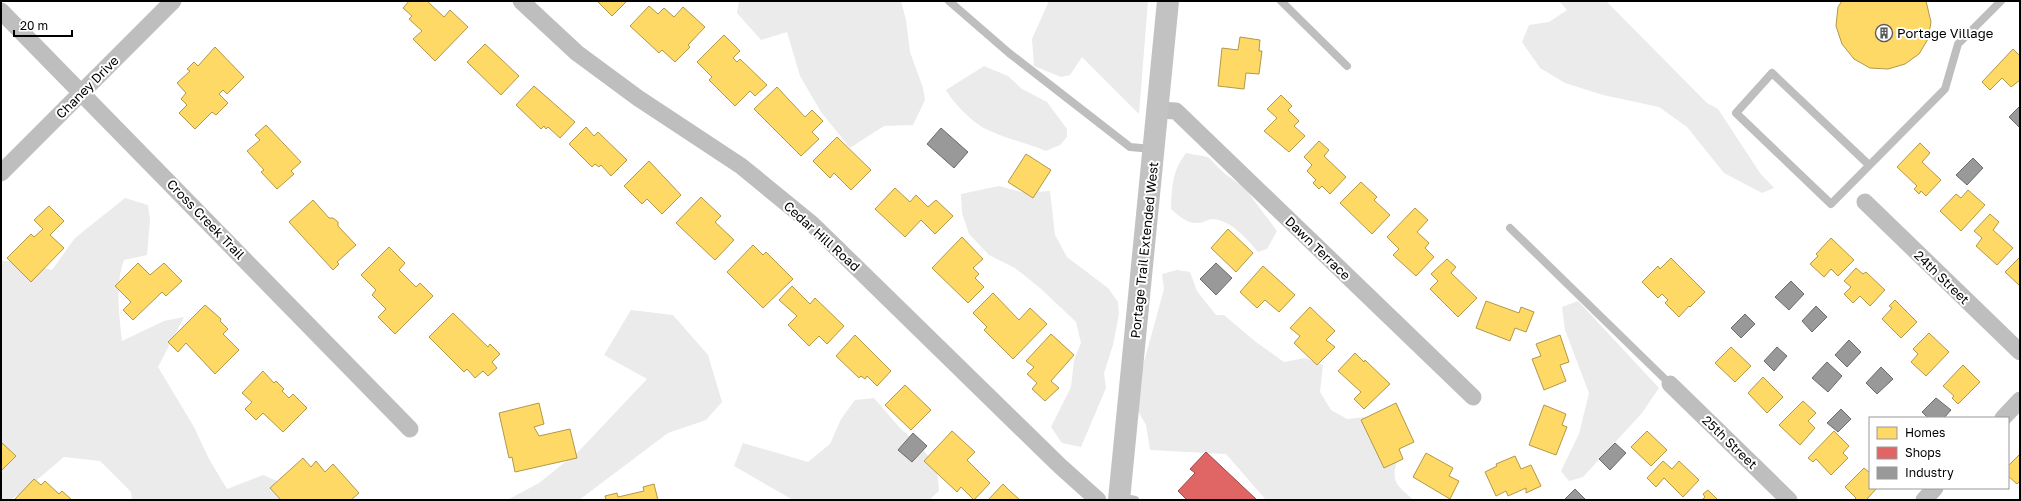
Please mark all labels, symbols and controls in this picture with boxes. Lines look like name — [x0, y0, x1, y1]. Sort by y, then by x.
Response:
scale bar — [14, 12, 72, 38]
text: 20 m — [20, 18, 48, 33]
building icon: Portage Village — [1874, 23, 1894, 43]
place label: Portage Village — [1897, 25, 1993, 41]
street label: Chaney Drive — [52, 52, 122, 122]
street label: Portage Trail Extended West — [1127, 161, 1161, 339]
street label: Cross Creek Trail — [164, 176, 248, 262]
street label: Cedar Hill Road — [781, 198, 863, 274]
street label: Dawn Terrace — [1282, 213, 1354, 283]
street label: 24th Street — [1911, 247, 1973, 307]
street label: 25th Street — [1699, 412, 1761, 472]
legend — [1869, 417, 2009, 489]
text: Homes — [1905, 425, 1945, 440]
text: Shops — [1905, 445, 1941, 460]
text: Industry — [1905, 465, 1954, 480]

